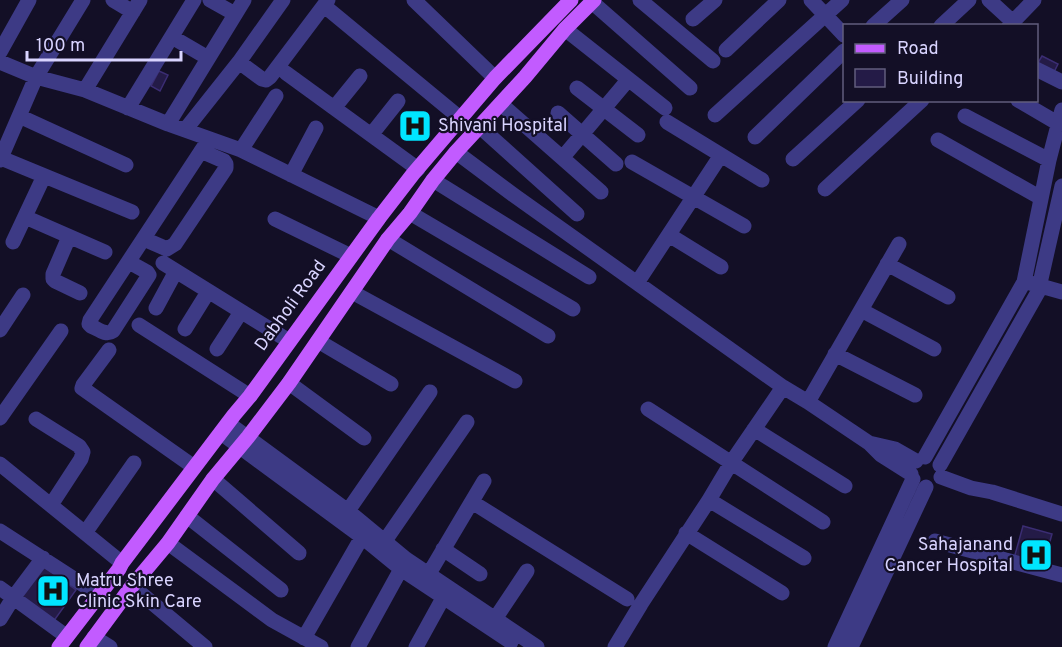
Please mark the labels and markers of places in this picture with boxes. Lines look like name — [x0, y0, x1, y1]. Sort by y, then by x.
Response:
hospital icon: Shivani Hospital — [397, 108, 433, 144]
place label: Shivani Hospital — [438, 115, 567, 138]
place label: Sahajanand Cancer Hospital — [885, 534, 1013, 578]
hospital icon: Sahajanand Cancer Hospital — [1018, 537, 1054, 573]
place label: Matru Shree Clinic Skin Care — [76, 570, 202, 614]
hospital icon: Matru Shree Clinic Skin Care — [35, 573, 71, 609]

